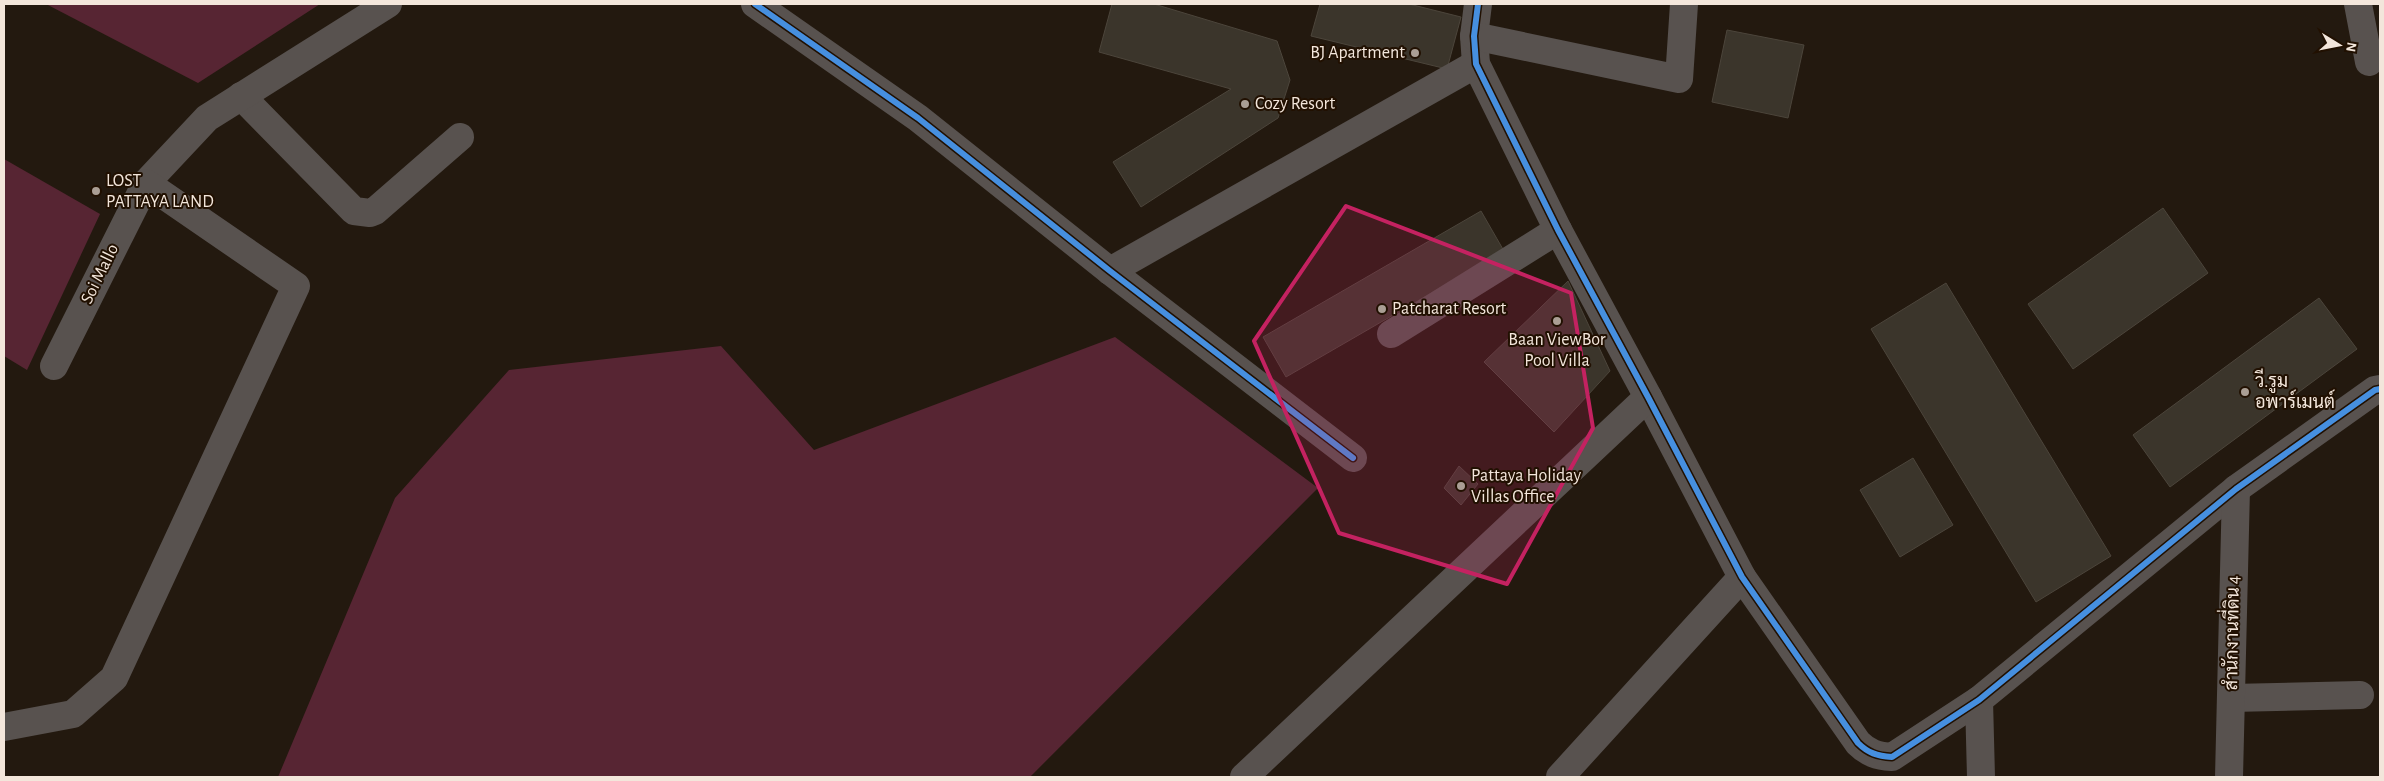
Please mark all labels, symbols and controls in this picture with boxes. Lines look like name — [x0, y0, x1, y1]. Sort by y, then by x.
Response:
north arrow — [2314, 20, 2364, 70]
text: N — [2343, 41, 2359, 53]
place label: BJ Apartment — [1310, 44, 1405, 62]
marker: BJ Apartment — [1409, 47, 1421, 59]
place label: Cozy Resort — [1255, 95, 1335, 113]
marker: Cozy Resort — [1239, 98, 1251, 110]
place label: LOST PATTAYA LAND — [106, 172, 214, 211]
marker: LOST PATTAYA LAND — [90, 185, 102, 197]
street label: Soi Mallo — [78, 241, 122, 307]
place label: Patcharat Resort — [1392, 300, 1507, 318]
marker: Patcharat Resort — [1376, 303, 1388, 315]
marker: Baan ViewBor Pool Villa — [1551, 315, 1563, 327]
place label: Baan ViewBor Pool Villa — [1508, 331, 1606, 370]
place label: วี.รูม อพาร์เมนต์ — [2254, 368, 2335, 412]
marker: วี.รูม อพาร์เมนต์ — [2239, 386, 2251, 398]
place label: Pattaya Holiday Villas Office — [1471, 467, 1581, 506]
marker: Pattaya Holiday Villas Office — [1455, 480, 1467, 492]
street label: สำนักงานที่ดิน 4 — [2215, 575, 2243, 691]

